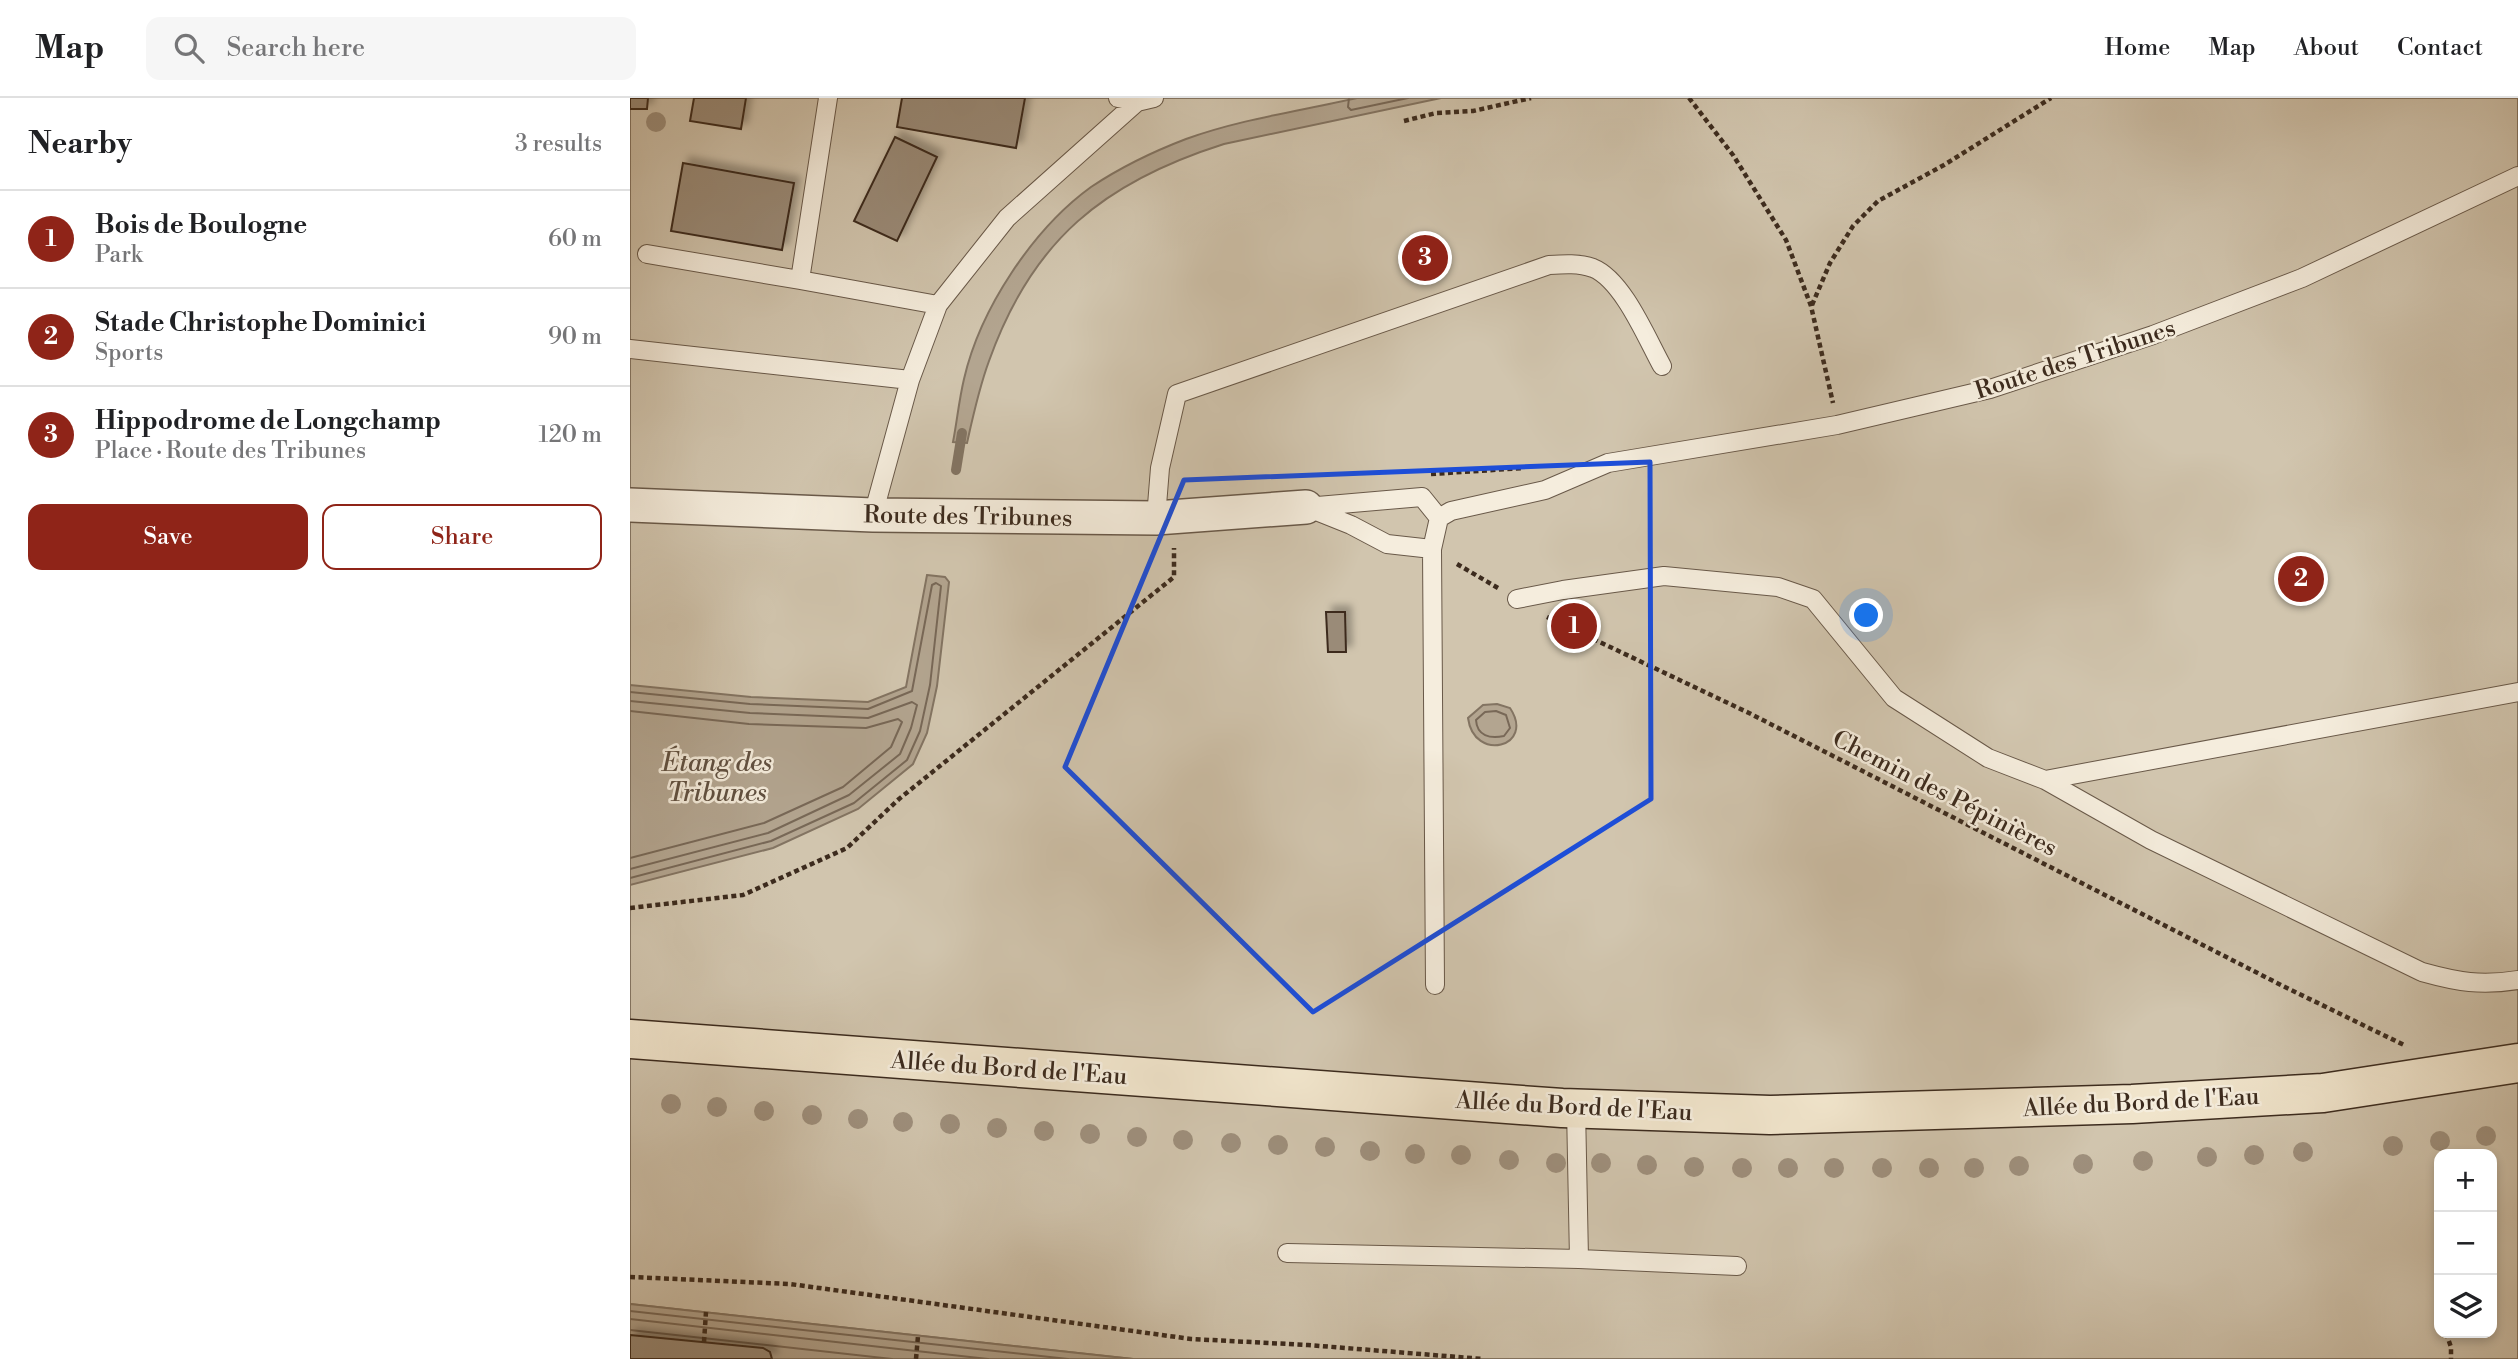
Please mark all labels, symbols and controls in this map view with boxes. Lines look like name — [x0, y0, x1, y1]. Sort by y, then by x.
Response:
search box — [146, 17, 636, 80]
text: Map — [35, 28, 104, 69]
icon: search — [170, 29, 208, 67]
text: Search here — [226, 32, 365, 64]
text: Home — [2105, 33, 2170, 63]
text: Map — [2208, 33, 2256, 63]
text: About — [2294, 33, 2359, 63]
text: Contact — [2397, 33, 2483, 63]
text: Nearby — [28, 125, 132, 163]
text: 3 results — [515, 130, 602, 158]
text: Bois de Boulogne — [95, 209, 307, 241]
text: 1 — [45, 225, 57, 253]
text: 60 m — [548, 225, 602, 253]
pin: 3 — [1402, 232, 1448, 284]
text: Park — [95, 241, 143, 269]
text: Stade Christophe Dominici — [95, 307, 426, 339]
street label: Route des Tribunes — [1971, 313, 2179, 407]
text: 2 — [44, 323, 58, 351]
text: 90 m — [548, 323, 602, 351]
text: Sports — [95, 339, 163, 367]
text: Hippodrome de Longchamp — [95, 405, 441, 437]
text: 3 — [44, 421, 58, 449]
text: 120 m — [538, 421, 602, 449]
text: Place · Route des Tribunes — [95, 437, 366, 465]
street label: Route des Tribunes — [863, 500, 1073, 534]
button: Save — [28, 504, 308, 570]
button: Share — [322, 504, 602, 570]
pin: 2 — [2278, 553, 2324, 605]
your location — [1849, 598, 1883, 632]
pin: 1 — [1551, 600, 1597, 652]
street label: Chemin des Pépinières — [1827, 724, 2062, 864]
water label: Étang des Tribunes — [661, 745, 772, 809]
street label: Allée du Bord de l'Eau — [889, 1046, 1128, 1092]
street label: Allée du Bord de l'Eau — [2021, 1082, 2260, 1124]
street label: Allée du Bord de l'Eau — [1454, 1086, 1693, 1128]
map controls — [2434, 1149, 2497, 1338]
button: + — [2434, 1149, 2497, 1212]
button: − — [2434, 1212, 2497, 1275]
button: layers — [2434, 1275, 2497, 1338]

